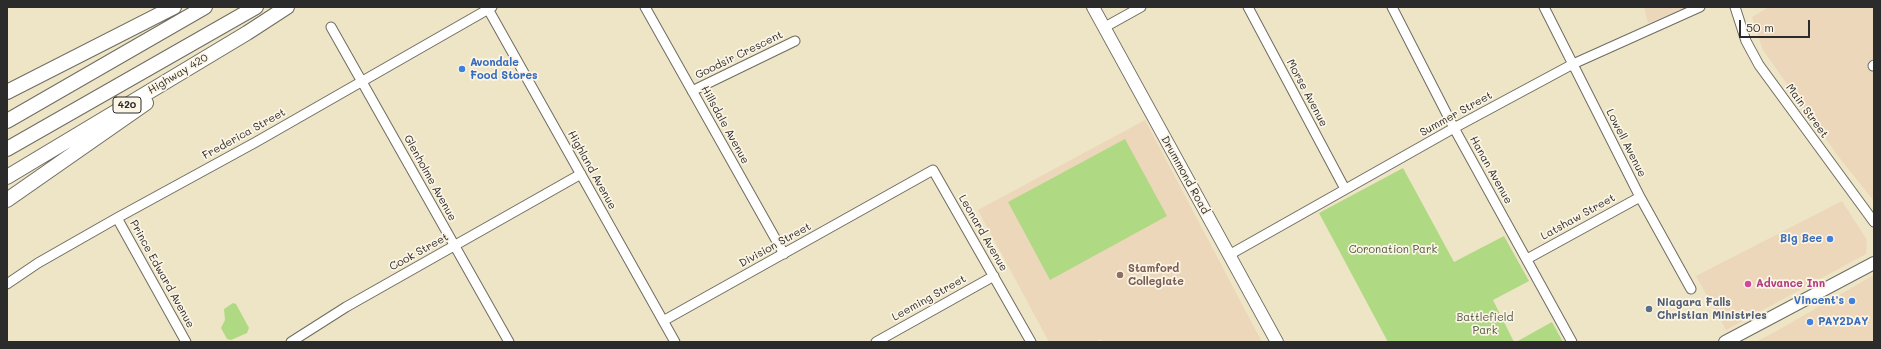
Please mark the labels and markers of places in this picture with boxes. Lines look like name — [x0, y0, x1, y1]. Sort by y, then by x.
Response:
place label: Avondale Food Stores — [470, 56, 538, 82]
marker: Avondale Food Stores — [457, 64, 467, 74]
place label: Big Bee — [1780, 232, 1822, 246]
marker: Big Bee — [1825, 234, 1835, 244]
place label: Stamford Collegiate — [1128, 262, 1184, 288]
marker: Stamford Collegiate — [1115, 270, 1125, 280]
place label: Advance Inn — [1756, 277, 1825, 291]
marker: Advance Inn — [1743, 279, 1753, 289]
place label: Vincent's — [1794, 294, 1844, 308]
place label: Niagara Falls Christian Ministries — [1657, 296, 1767, 322]
marker: Vincent's — [1847, 296, 1857, 306]
marker: Niagara Falls Christian Ministries — [1644, 304, 1654, 314]
place label: PAY2DAY — [1818, 315, 1868, 329]
marker: PAY2DAY — [1805, 317, 1815, 327]

